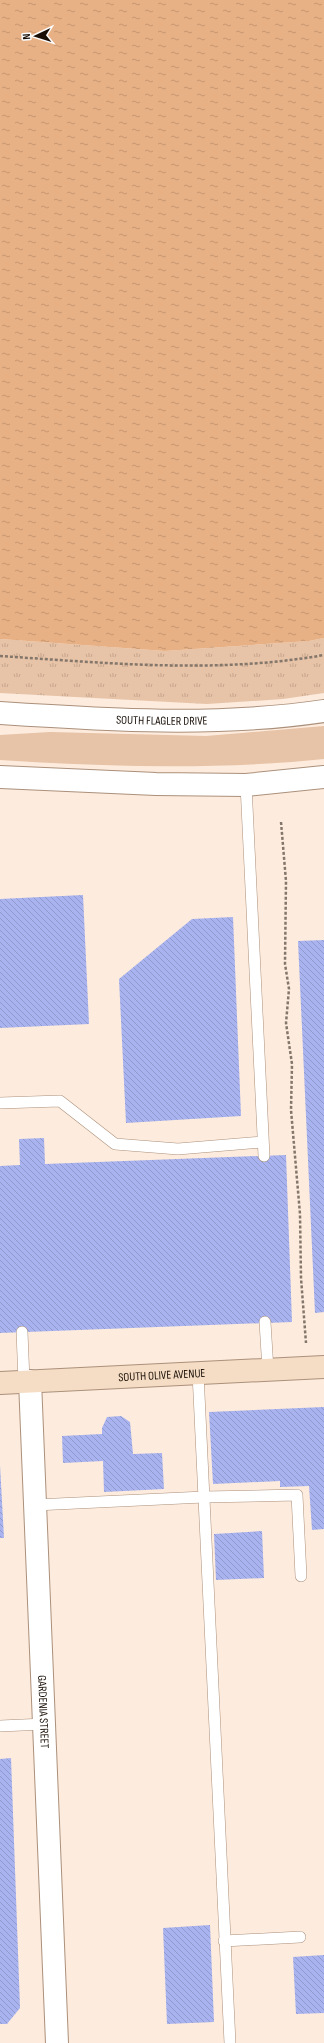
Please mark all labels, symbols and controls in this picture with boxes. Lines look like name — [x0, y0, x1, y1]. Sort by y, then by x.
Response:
north arrow — [16, 16, 56, 56]
text: N — [20, 33, 33, 40]
street label: SOUTH FLAGLER DRIVE — [116, 712, 208, 728]
street label: SOUTH OLIVE AVENUE — [118, 1365, 206, 1385]
street label: GARDENIA STREET — [34, 1675, 52, 1749]

